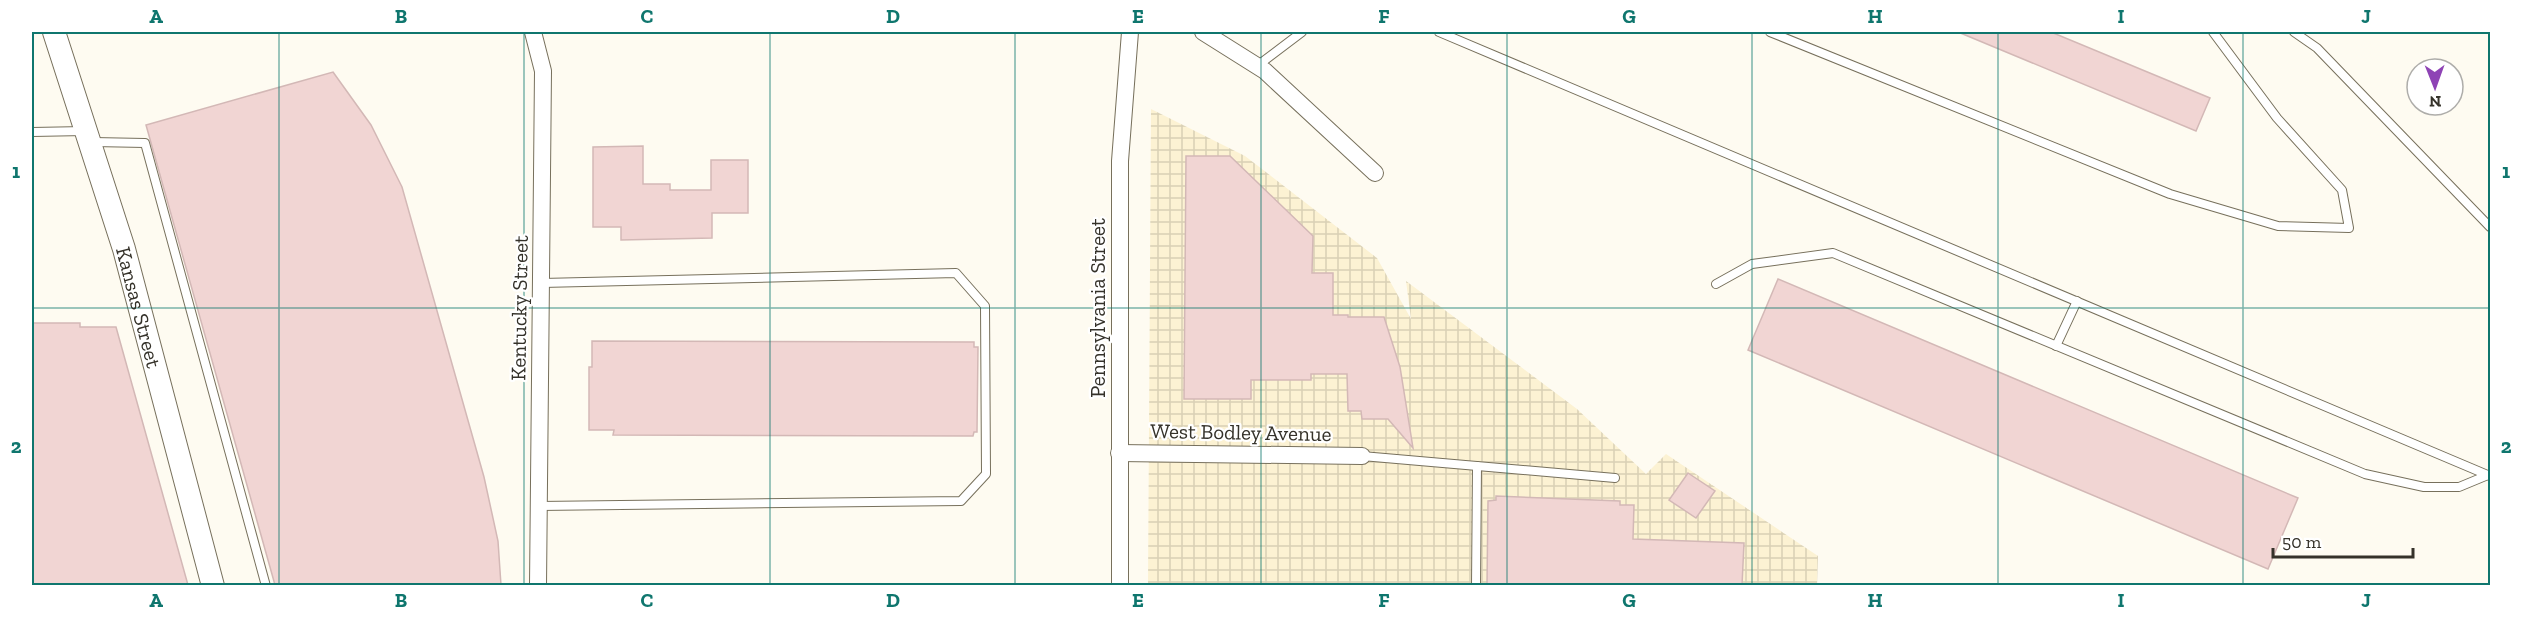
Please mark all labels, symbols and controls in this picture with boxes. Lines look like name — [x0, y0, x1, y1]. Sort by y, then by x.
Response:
text: A — [149, 4, 163, 28]
text: B — [395, 4, 407, 28]
text: C — [641, 4, 654, 28]
text: D — [886, 4, 900, 28]
text: E — [1132, 4, 1144, 28]
text: F — [1378, 4, 1390, 28]
text: G — [1622, 4, 1636, 28]
text: H — [1867, 4, 1883, 28]
text: I — [2117, 4, 2125, 28]
text: J — [2361, 4, 2371, 28]
north arrow — [2405, 57, 2465, 117]
text: N — [2429, 92, 2442, 111]
text: 1 — [12, 159, 20, 183]
text: 1 — [2502, 159, 2510, 183]
street label: Pennsylvania Street — [1085, 218, 1110, 398]
street label: Kentucky Street — [505, 235, 533, 381]
street label: Kansas Street — [111, 244, 167, 371]
street label: West Bodley Avenue — [1150, 418, 1332, 446]
text: 2 — [11, 434, 22, 458]
text: 2 — [2501, 434, 2512, 458]
scale bar — [2273, 521, 2412, 559]
text: 50 m — [2282, 531, 2322, 553]
text: A — [149, 588, 163, 612]
text: B — [395, 588, 407, 612]
text: C — [641, 588, 654, 612]
text: D — [886, 588, 900, 612]
text: E — [1132, 588, 1144, 612]
text: F — [1378, 588, 1390, 612]
text: G — [1622, 588, 1636, 612]
text: H — [1867, 588, 1883, 612]
text: I — [2117, 588, 2125, 612]
text: J — [2361, 588, 2371, 612]

